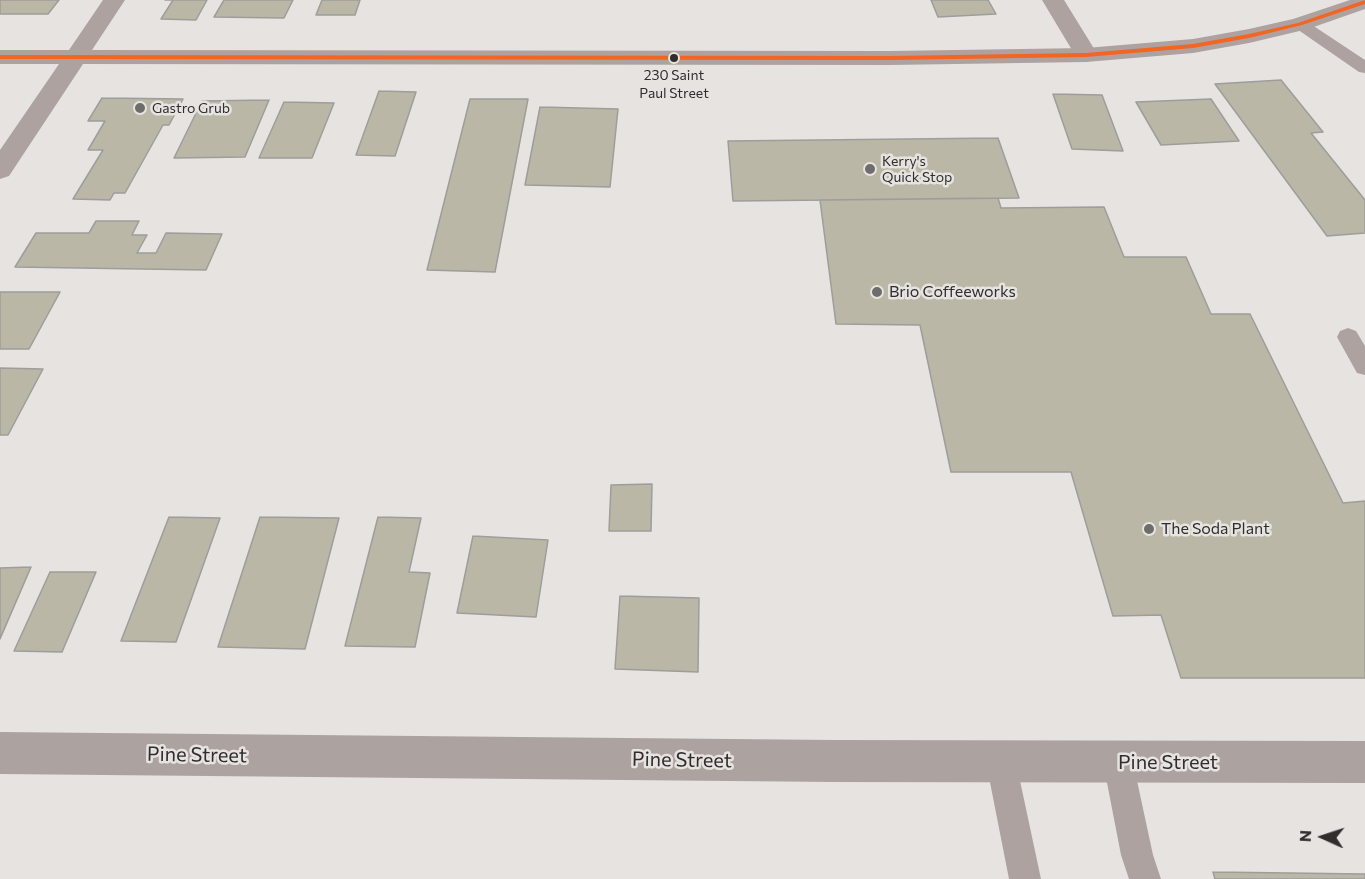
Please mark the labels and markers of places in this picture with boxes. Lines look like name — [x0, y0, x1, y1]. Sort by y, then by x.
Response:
marker: 230 Saint Paul Street — [668, 52, 680, 64]
place label: 230 Saint Paul Street — [639, 67, 709, 100]
place label: Gastro Grub — [152, 100, 230, 116]
marker: Gastro Grub — [133, 101, 147, 115]
place label: Kerry's Quick Stop — [882, 153, 952, 186]
marker: Kerry's Quick Stop — [863, 162, 877, 176]
place label: Brio Coffeeworks — [889, 282, 1016, 302]
marker: Brio Coffeeworks — [870, 285, 884, 299]
place label: The Soda Plant — [1161, 519, 1270, 539]
marker: The Soda Plant — [1142, 522, 1156, 536]

